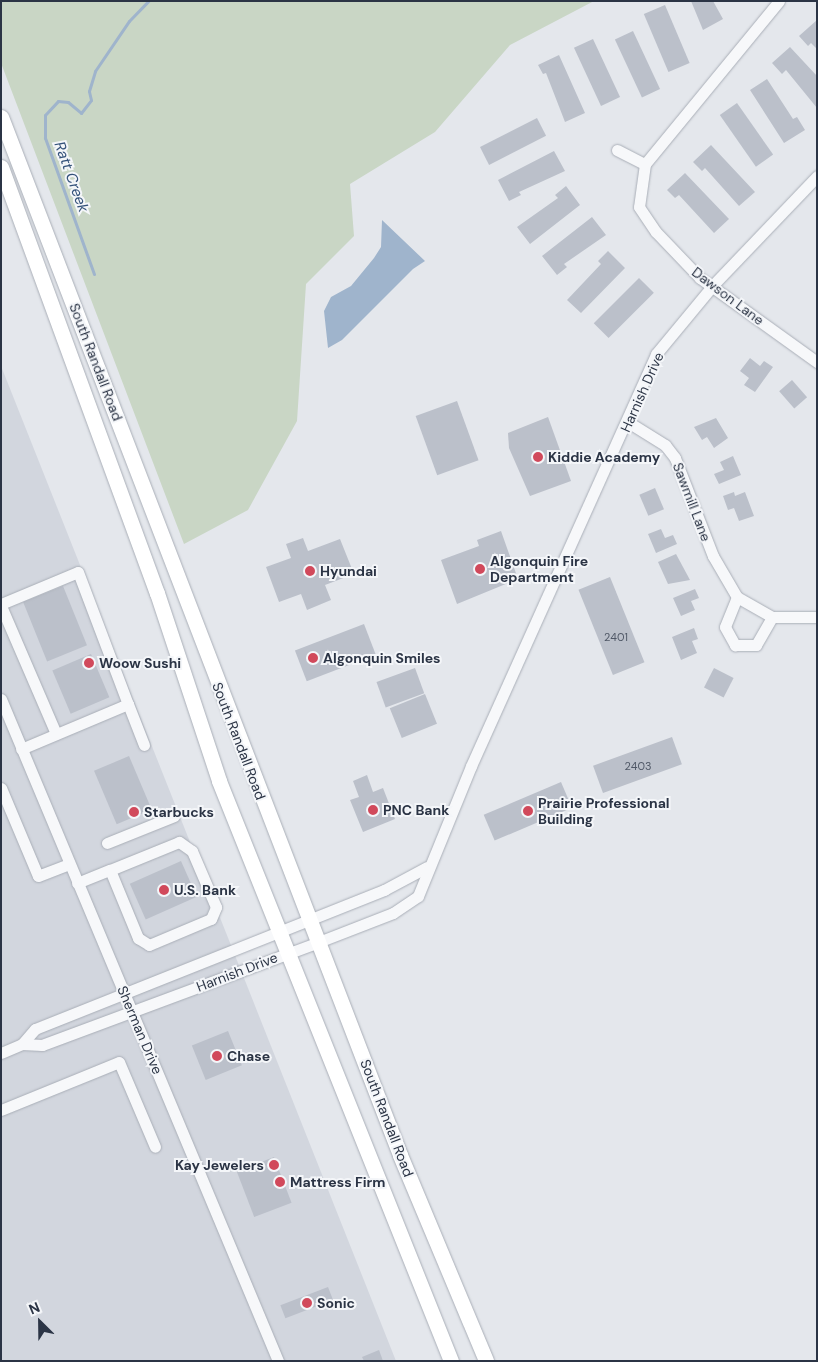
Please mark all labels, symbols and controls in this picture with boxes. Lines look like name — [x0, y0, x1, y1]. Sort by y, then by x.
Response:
water label: Ratt Creek — [50, 139, 92, 215]
street label: Dawson Lane — [689, 263, 767, 329]
street label: South Randall Road — [66, 301, 126, 423]
street label: Harnish Drive — [617, 349, 667, 435]
place label: Kiddie Academy — [548, 449, 660, 465]
marker: Kiddie Academy — [532, 451, 544, 463]
street label: Sawmill Lane — [669, 460, 715, 544]
place label: Algonquin Fire Department — [490, 553, 588, 586]
place label: Hyundai — [320, 563, 377, 579]
marker: Algonquin Fire Department — [474, 563, 486, 575]
marker: Hyundai — [304, 565, 316, 577]
house number: 2401 — [604, 630, 628, 644]
place label: Algonquin Smiles — [323, 650, 441, 666]
marker: Algonquin Smiles — [307, 652, 319, 664]
place label: Woow Sushi — [99, 655, 181, 671]
marker: Woow Sushi — [83, 657, 95, 669]
street label: South Randall Road — [209, 680, 269, 802]
house number: 2403 — [625, 759, 651, 773]
place label: Prairie Professional Building — [538, 795, 670, 828]
place label: PNC Bank — [383, 802, 449, 818]
place label: Starbucks — [144, 804, 214, 820]
marker: PNC Bank — [367, 804, 379, 816]
marker: Prairie Professional Building — [522, 805, 534, 817]
marker: Starbucks — [128, 806, 140, 818]
place label: U.S. Bank — [174, 882, 236, 898]
marker: U.S. Bank — [158, 884, 170, 896]
street label: Harnish Drive — [194, 949, 280, 995]
street label: Sherman Drive — [114, 983, 166, 1077]
place label: Chase — [227, 1048, 270, 1064]
marker: Chase — [211, 1050, 223, 1062]
street label: South Randall Road — [357, 1057, 417, 1179]
place label: Kay Jewelers — [175, 1157, 264, 1173]
marker: Kay Jewelers — [268, 1159, 280, 1171]
place label: Mattress Firm — [290, 1174, 385, 1190]
marker: Mattress Firm — [274, 1176, 286, 1188]
place label: Sonic — [317, 1295, 355, 1311]
north arrow — [15, 1297, 65, 1347]
marker: Sonic — [301, 1297, 313, 1309]
text: N — [26, 1298, 42, 1318]

